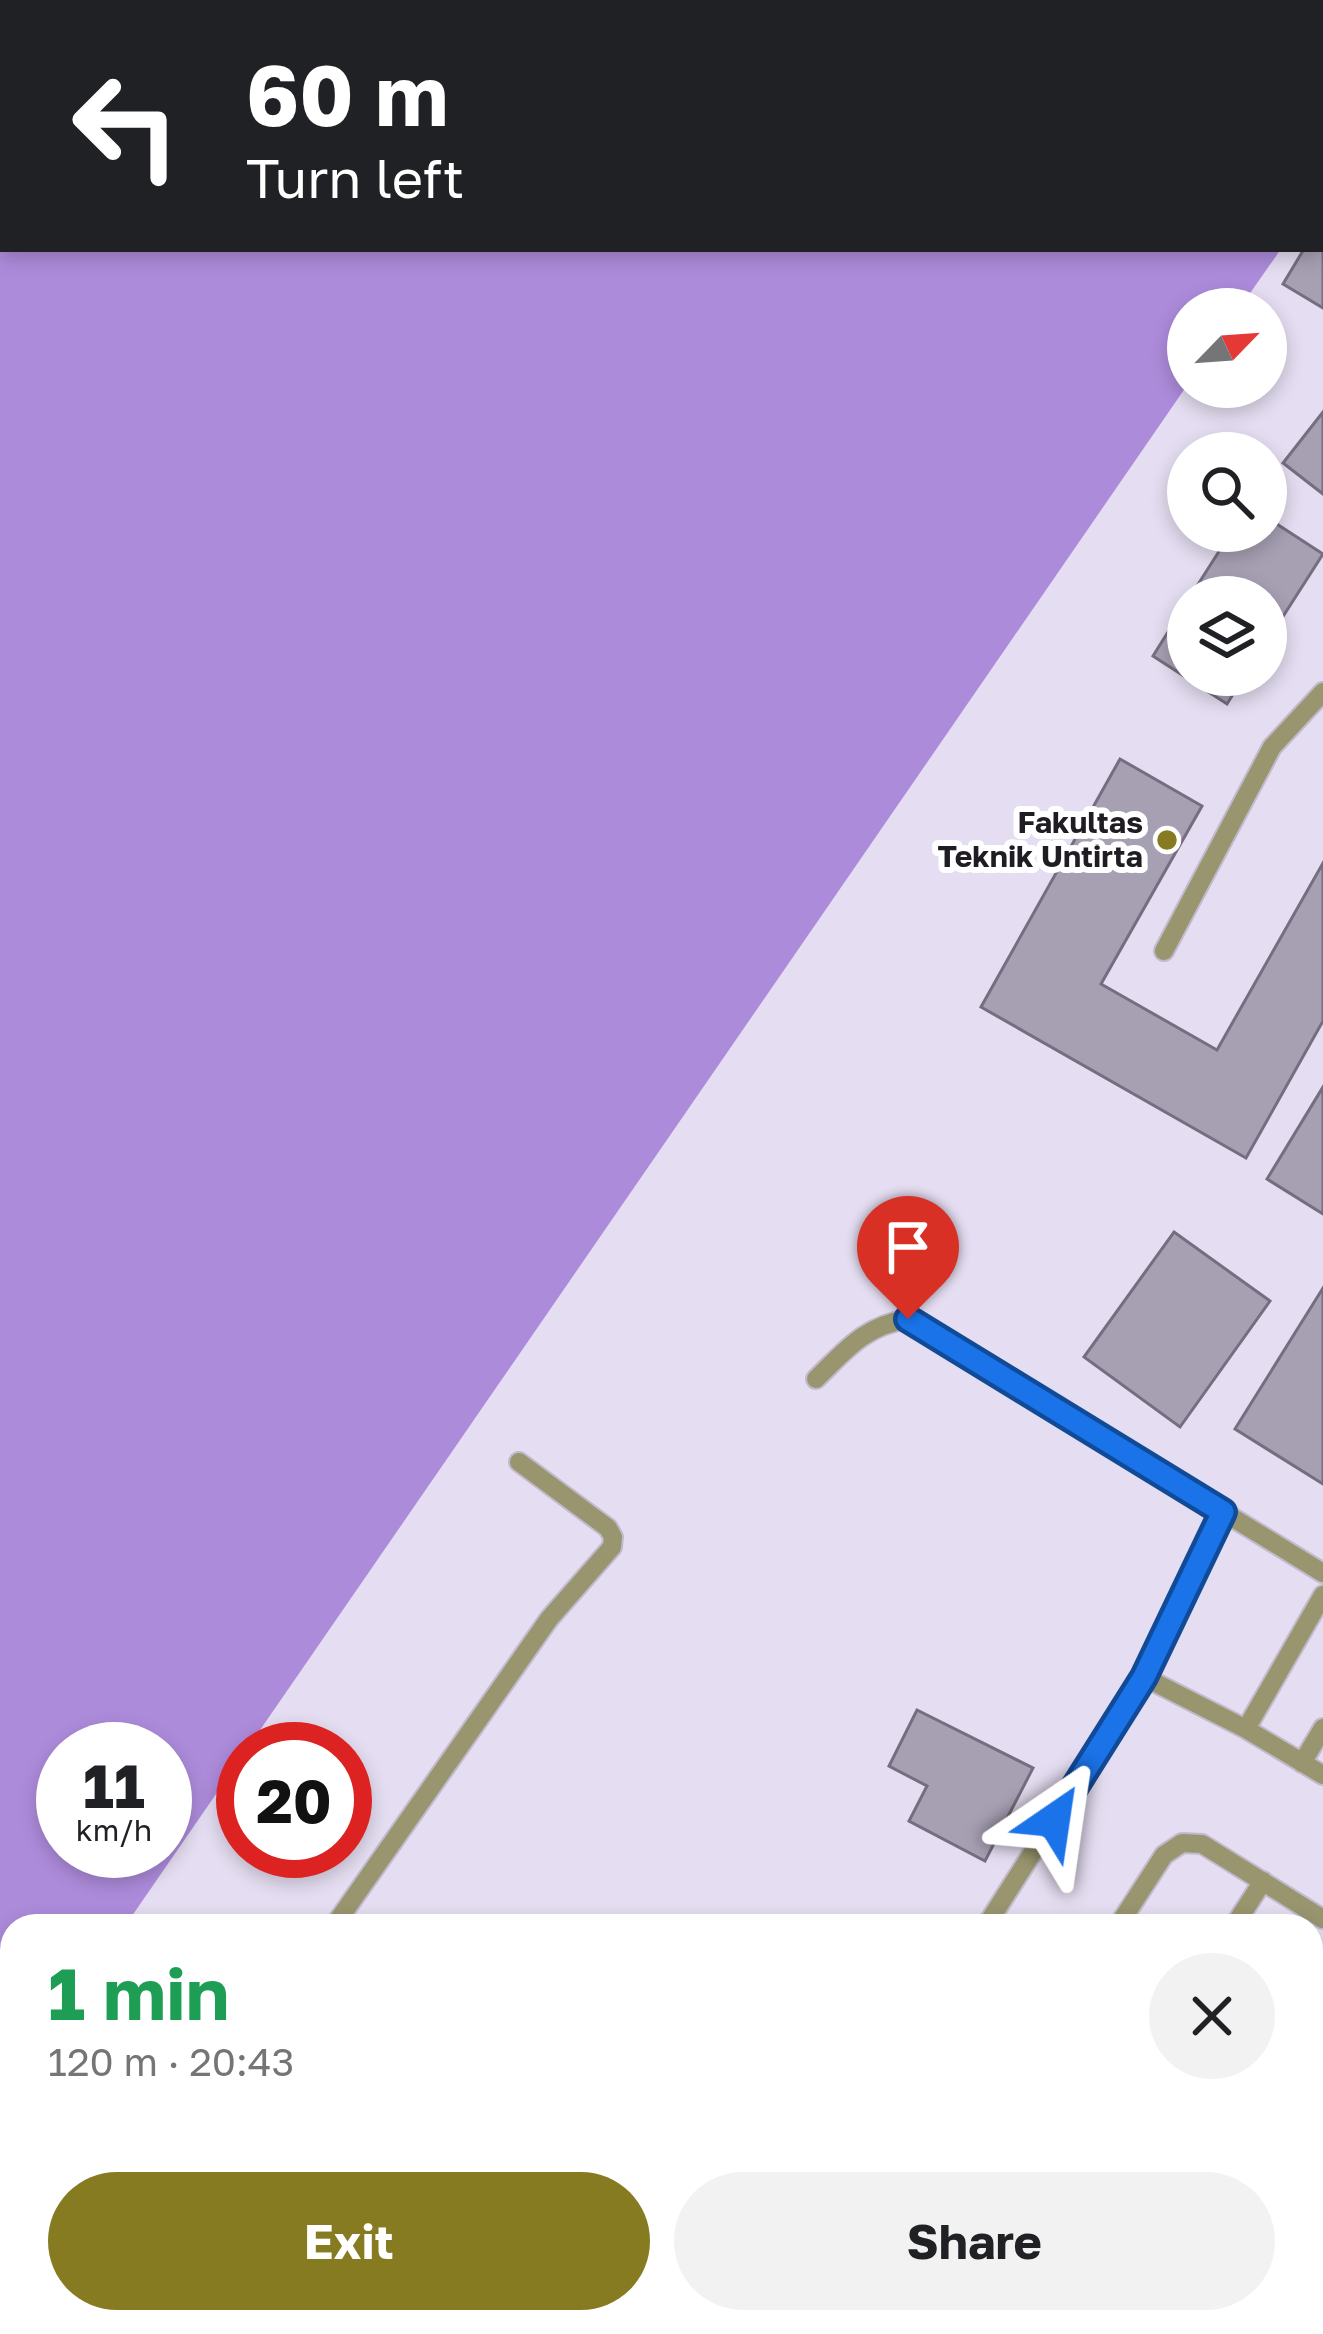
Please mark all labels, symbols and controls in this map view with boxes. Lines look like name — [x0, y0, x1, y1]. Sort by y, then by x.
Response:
text: 60 m — [246, 44, 448, 144]
icon: left — [48, 48, 204, 204]
text: Turn left — [246, 145, 464, 210]
north arrow — [1167, 288, 1287, 408]
map controls — [1167, 288, 1287, 696]
button: search — [1167, 432, 1287, 552]
button: layers — [1167, 576, 1287, 696]
place label: Fakultas Teknik Untirta — [938, 804, 1143, 874]
marker: Fakultas Teknik Untirta — [1154, 827, 1180, 853]
pin — [857, 1196, 959, 1319]
icon: arrive — [875, 1214, 941, 1280]
speed limit sign: 20 — [216, 1722, 372, 1878]
text: 11 — [83, 1749, 145, 1821]
position arrow — [991, 1757, 1117, 1883]
text: km/h — [76, 1812, 152, 1848]
text: 1 min — [48, 1949, 229, 2036]
button: close — [1149, 1953, 1275, 2079]
text: 120 m · 20:43 — [48, 2038, 294, 2085]
button: Exit — [48, 2172, 650, 2310]
button: Share — [674, 2172, 1275, 2310]

